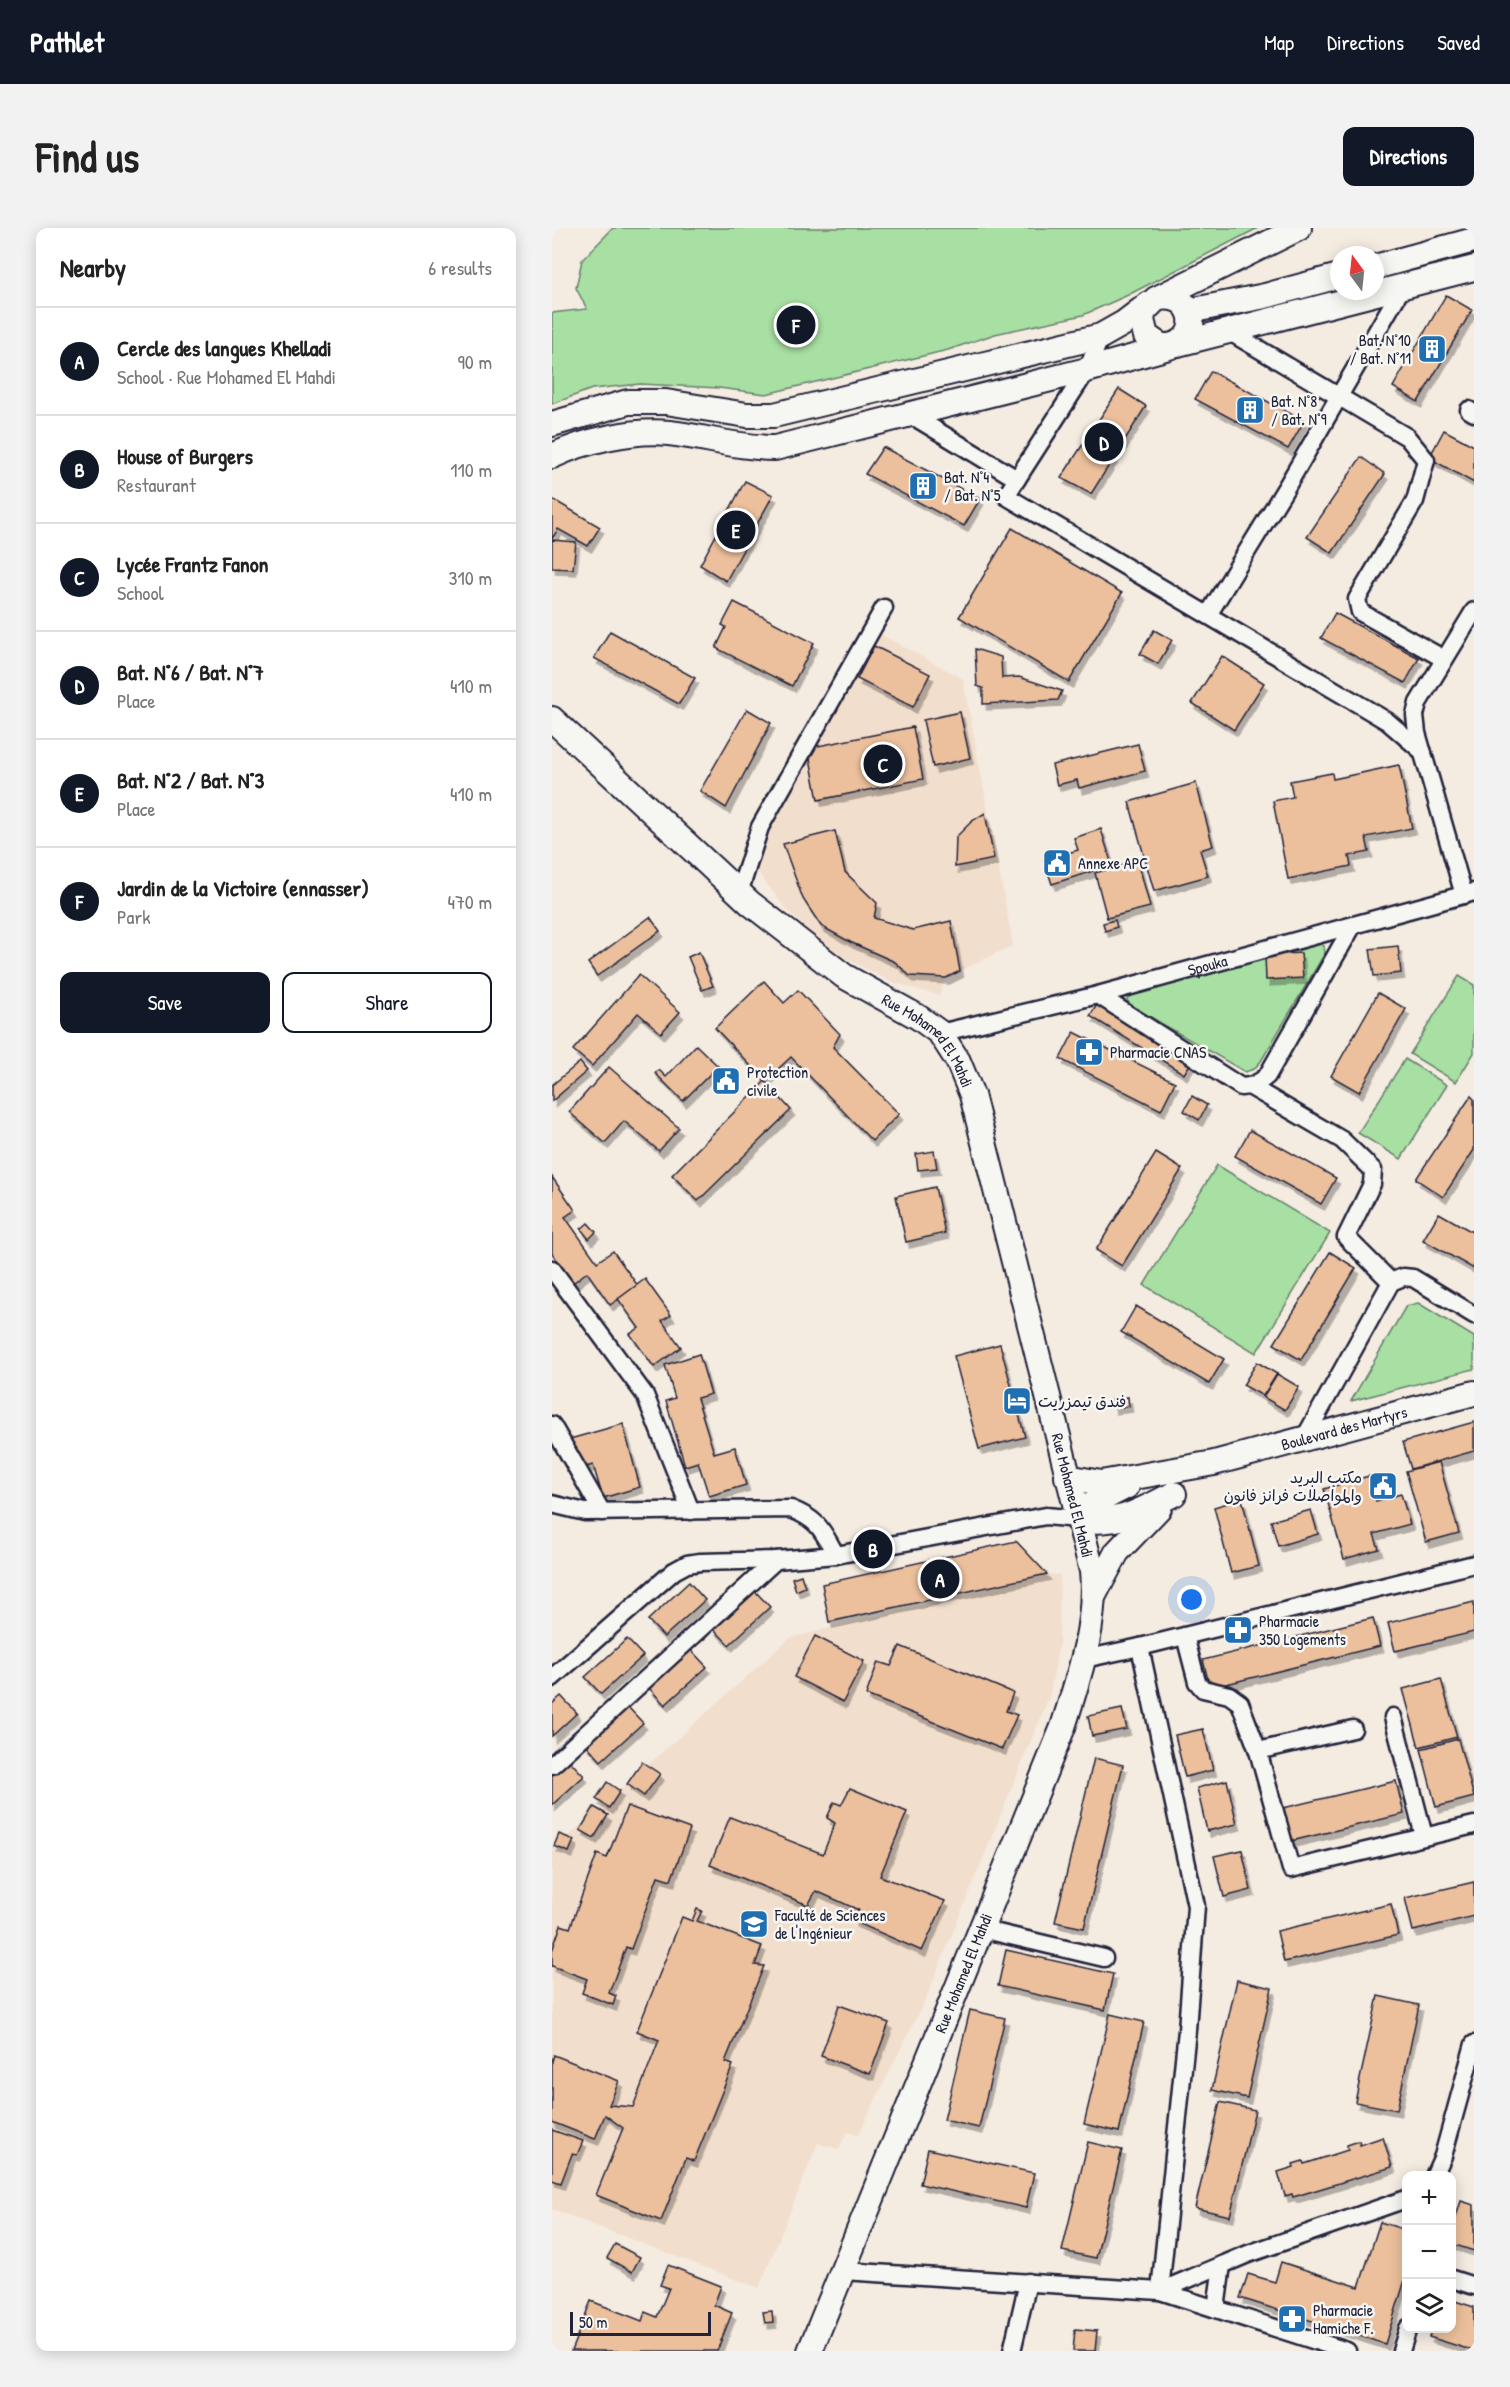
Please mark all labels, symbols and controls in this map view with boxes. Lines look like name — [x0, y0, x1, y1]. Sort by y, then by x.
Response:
text: Pathlet — [30, 23, 104, 61]
text: Map — [1264, 28, 1294, 57]
text: Directions — [1327, 28, 1404, 57]
text: Saved — [1437, 28, 1480, 57]
button: Directions — [1343, 127, 1474, 186]
text: Find us — [36, 128, 139, 185]
north arrow — [1330, 246, 1384, 300]
text: Nearby — [60, 250, 126, 285]
text: 6 results — [428, 254, 492, 281]
pin: F — [776, 302, 816, 348]
place label: Bat. N°10 / Bat. N°11 — [1350, 329, 1411, 369]
text: Cercle des langues Khelladi — [117, 333, 332, 363]
building icon: Bat. N°10 / Bat. N°11 — [1416, 333, 1448, 365]
text: A — [75, 348, 84, 375]
text: 90 m — [458, 348, 492, 375]
text: School · Rue Mohamed El Mahdi — [117, 363, 336, 390]
place label: Bat. N°8 / Bat. N°9 — [1271, 390, 1327, 430]
building icon: Bat. N°8 / Bat. N°9 — [1234, 394, 1266, 426]
pin: D — [1084, 420, 1124, 464]
text: House of Burgers — [117, 441, 253, 471]
text: B — [74, 456, 85, 483]
text: 110 m — [450, 456, 492, 483]
place label: Bat. N°4 / Bat. N°5 — [944, 466, 1001, 506]
building icon: Bat. N°4 / Bat. N°5 — [907, 470, 939, 502]
text: Restaurant — [117, 471, 196, 498]
pin: E — [716, 508, 756, 552]
text: Lycée Frantz Fanon — [117, 549, 269, 579]
text: C — [74, 564, 85, 591]
text: 310 m — [449, 564, 492, 591]
text: School — [117, 579, 164, 606]
text: Bat. N°6 / Bat. N°7 — [117, 657, 264, 687]
text: D — [75, 672, 84, 699]
text: 410 m — [450, 672, 492, 699]
text: Place — [117, 687, 156, 714]
pin: C — [864, 742, 902, 786]
text: Bat. N°2 / Bat. N°3 — [117, 765, 264, 795]
text: E — [75, 780, 84, 807]
text: 410 m — [450, 780, 492, 807]
text: Place — [117, 795, 156, 822]
public building icon: Annexe APC — [1041, 847, 1073, 879]
place label: Annexe APC — [1078, 852, 1148, 874]
text: Jardin de la Victoire (ennasser) — [117, 873, 369, 903]
text: F — [76, 888, 83, 915]
text: 470 m — [447, 888, 492, 915]
text: Park — [117, 903, 150, 930]
street label: Spouka — [1185, 949, 1230, 981]
button: Save — [60, 972, 270, 1033]
button: Share — [282, 972, 492, 1033]
street label: Rue Mohamed El Mahdi — [878, 988, 979, 1090]
pharmacy icon: Pharmacie CNAS — [1073, 1036, 1105, 1068]
place label: Pharmacie CNAS — [1110, 1041, 1207, 1063]
place label: Protection civile — [747, 1061, 808, 1101]
public building icon: Protection civile — [710, 1065, 742, 1097]
hotel icon: فندق تيمزريت — [1001, 1385, 1033, 1417]
place label: فندق تيمزريت — [1038, 1390, 1126, 1412]
street label: Boulevard des Martyrs — [1279, 1401, 1409, 1455]
street label: Rue Mohamed El Mahdi — [1047, 1431, 1099, 1560]
place label: مكتب البريد والمواصلات فرانز فانون — [1224, 1466, 1362, 1506]
public building icon: مكتب البريد والمواصلات فرانز فانون — [1367, 1470, 1399, 1502]
pin: B — [854, 1526, 892, 1572]
pin: A — [920, 1556, 960, 1602]
your location — [1177, 1585, 1206, 1614]
place label: Pharmacie 350 Logements — [1259, 1610, 1346, 1650]
pharmacy icon: Pharmacie 350 Logements — [1222, 1614, 1254, 1646]
place label: Faculté de Sciences de l'Ingénieur — [774, 1904, 885, 1944]
school or university icon: Faculté de Sciences de l'Ingénieur — [738, 1908, 770, 1940]
street label: Rue Mohamed El Mahdi — [929, 1910, 997, 2036]
map controls — [1402, 2171, 1456, 2333]
button: + — [1402, 2171, 1456, 2225]
button: − — [1402, 2225, 1456, 2279]
button: layers — [1402, 2279, 1456, 2333]
place label: Pharmacie Hamiche F. — [1313, 2299, 1374, 2339]
pharmacy icon: Pharmacie Hamiche F. — [1276, 2303, 1308, 2335]
scale bar — [570, 2309, 711, 2336]
text: 50 m — [579, 2311, 608, 2333]

